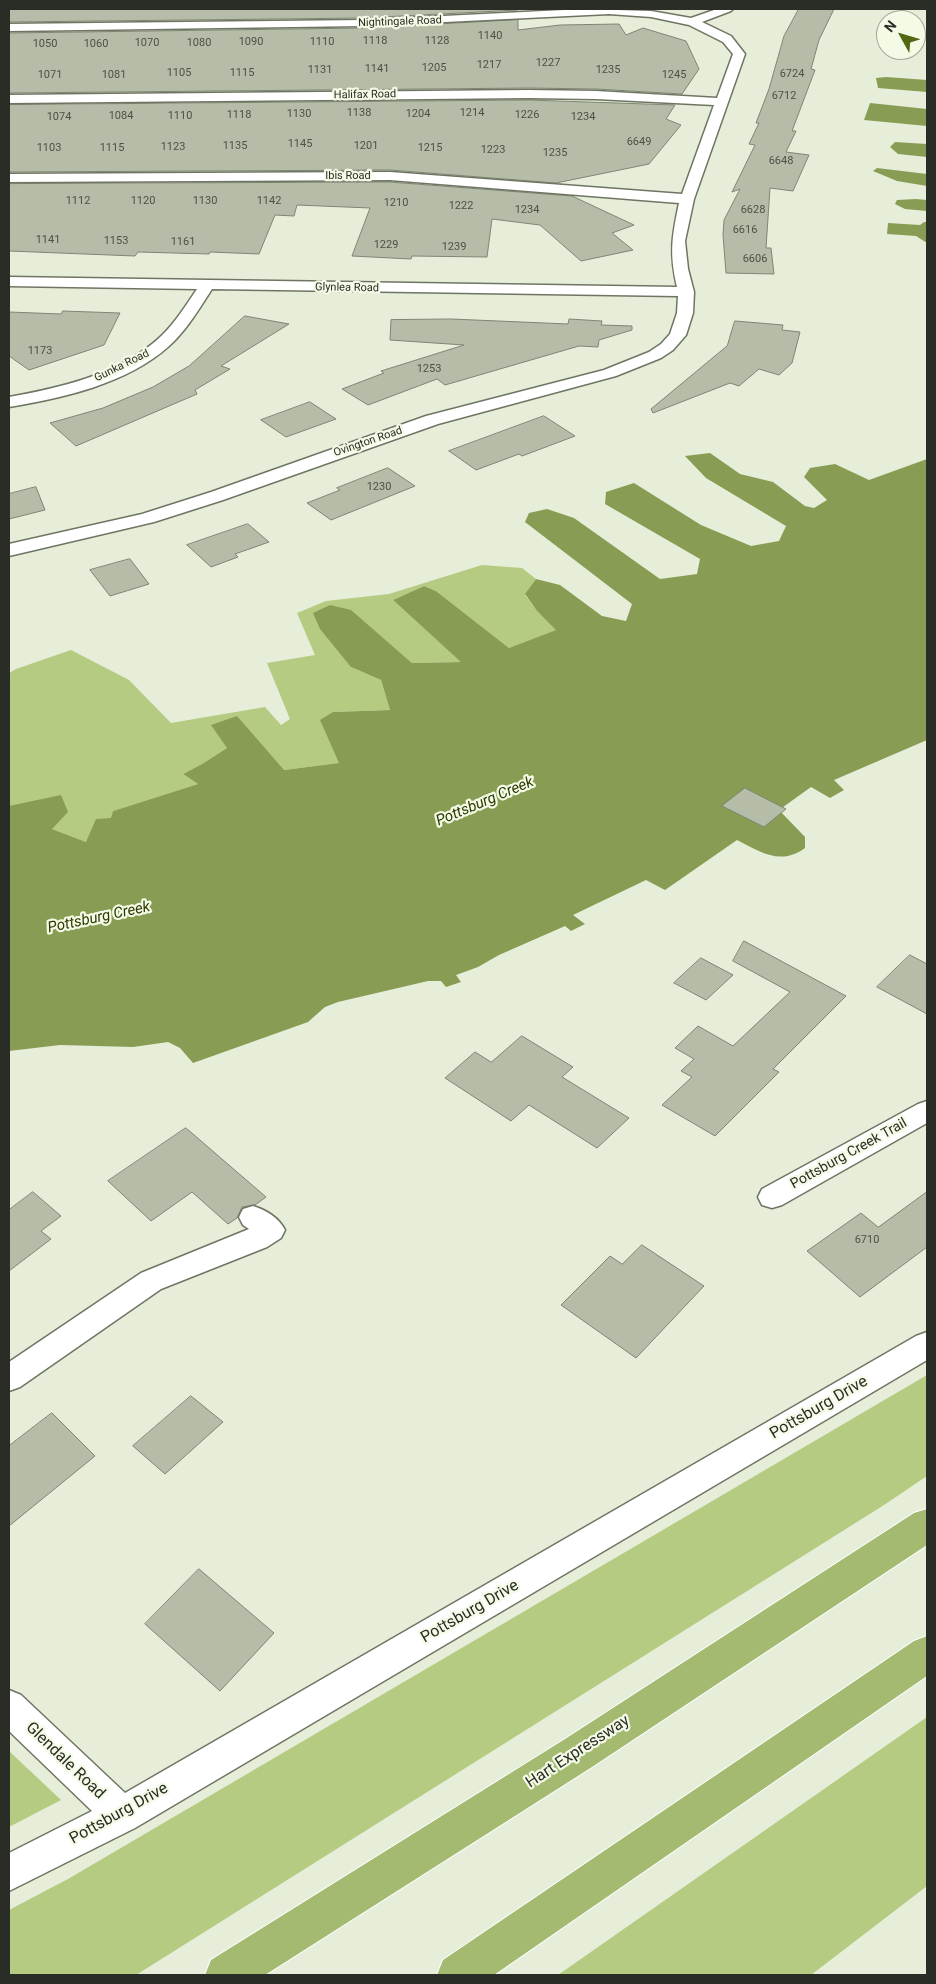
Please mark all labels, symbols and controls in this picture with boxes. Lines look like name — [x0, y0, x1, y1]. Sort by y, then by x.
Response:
north arrow — [876, 10, 926, 60]
street label: Nightingale Road — [358, 14, 442, 30]
text: N — [881, 17, 899, 35]
house number: 1140 — [478, 29, 502, 43]
house number: 1118 — [363, 34, 387, 48]
house number: 1128 — [425, 34, 449, 48]
house number: 1090 — [239, 35, 263, 49]
house number: 1110 — [310, 35, 334, 49]
house number: 1070 — [135, 36, 159, 50]
house number: 1080 — [187, 36, 211, 50]
house number: 1050 — [33, 37, 57, 51]
house number: 1060 — [84, 37, 108, 51]
house number: 1227 — [536, 56, 560, 70]
house number: 1217 — [477, 58, 501, 72]
house number: 1205 — [422, 61, 446, 75]
house number: 1141 — [365, 62, 389, 76]
house number: 1131 — [308, 63, 332, 77]
house number: 1235 — [596, 63, 620, 77]
house number: 1105 — [167, 66, 191, 80]
house number: 1115 — [230, 66, 254, 80]
house number: 6724 — [780, 67, 804, 81]
house number: 1071 — [38, 68, 62, 82]
house number: 1081 — [102, 68, 126, 82]
house number: 1245 — [662, 68, 686, 82]
street label: Halifax Road — [334, 88, 396, 102]
house number: 6712 — [772, 89, 796, 103]
house number: 1138 — [347, 106, 371, 120]
house number: 1214 — [460, 106, 484, 120]
house number: 1130 — [287, 107, 311, 121]
house number: 1204 — [406, 107, 430, 121]
house number: 1118 — [227, 108, 251, 122]
house number: 1226 — [515, 108, 539, 122]
house number: 1084 — [109, 109, 133, 123]
house number: 1110 — [168, 109, 192, 123]
house number: 1074 — [47, 110, 71, 124]
house number: 1234 — [571, 110, 595, 124]
house number: 6649 — [627, 135, 651, 149]
house number: 1145 — [288, 137, 312, 151]
house number: 1135 — [223, 139, 247, 153]
house number: 1201 — [354, 139, 378, 153]
house number: 1123 — [161, 140, 185, 154]
house number: 1103 — [37, 141, 61, 155]
house number: 1115 — [100, 141, 124, 155]
house number: 1215 — [418, 141, 442, 155]
house number: 1223 — [481, 143, 505, 157]
house number: 1235 — [543, 146, 567, 160]
house number: 6648 — [769, 154, 793, 168]
street label: Ibis Road — [325, 169, 371, 183]
house number: 1112 — [66, 194, 90, 208]
house number: 1120 — [131, 194, 155, 208]
house number: 1130 — [193, 194, 217, 208]
house number: 1142 — [257, 194, 281, 208]
house number: 1210 — [384, 196, 408, 210]
house number: 1222 — [449, 199, 473, 213]
house number: 1234 — [515, 203, 539, 217]
house number: 6628 — [741, 203, 765, 217]
house number: 6616 — [733, 223, 757, 237]
house number: 1141 — [36, 233, 60, 247]
house number: 1153 — [104, 234, 128, 248]
house number: 1161 — [171, 235, 195, 249]
house number: 1229 — [374, 238, 398, 252]
house number: 1239 — [442, 240, 466, 254]
house number: 6606 — [743, 252, 767, 266]
street label: Glynlea Road — [315, 281, 379, 295]
house number: 1173 — [28, 344, 52, 358]
street label: Gunka Road — [93, 347, 151, 385]
house number: 1253 — [417, 362, 441, 376]
street label: Ovington Road — [332, 424, 404, 460]
house number: 1230 — [367, 480, 391, 494]
water label: Pottsburg Creek — [433, 773, 537, 831]
water label: Pottsburg Creek — [46, 898, 152, 938]
street label: Pottsburg Creek Trail — [788, 1115, 910, 1193]
house number: 6710 — [855, 1233, 879, 1247]
street label: Pottsburg Drive — [767, 1372, 871, 1444]
street label: Pottsburg Drive — [418, 1576, 522, 1648]
street label: Hart Expressway — [523, 1711, 633, 1793]
street label: Glendale Road — [21, 1718, 109, 1804]
street label: Pottsburg Drive — [66, 1779, 172, 1849]

